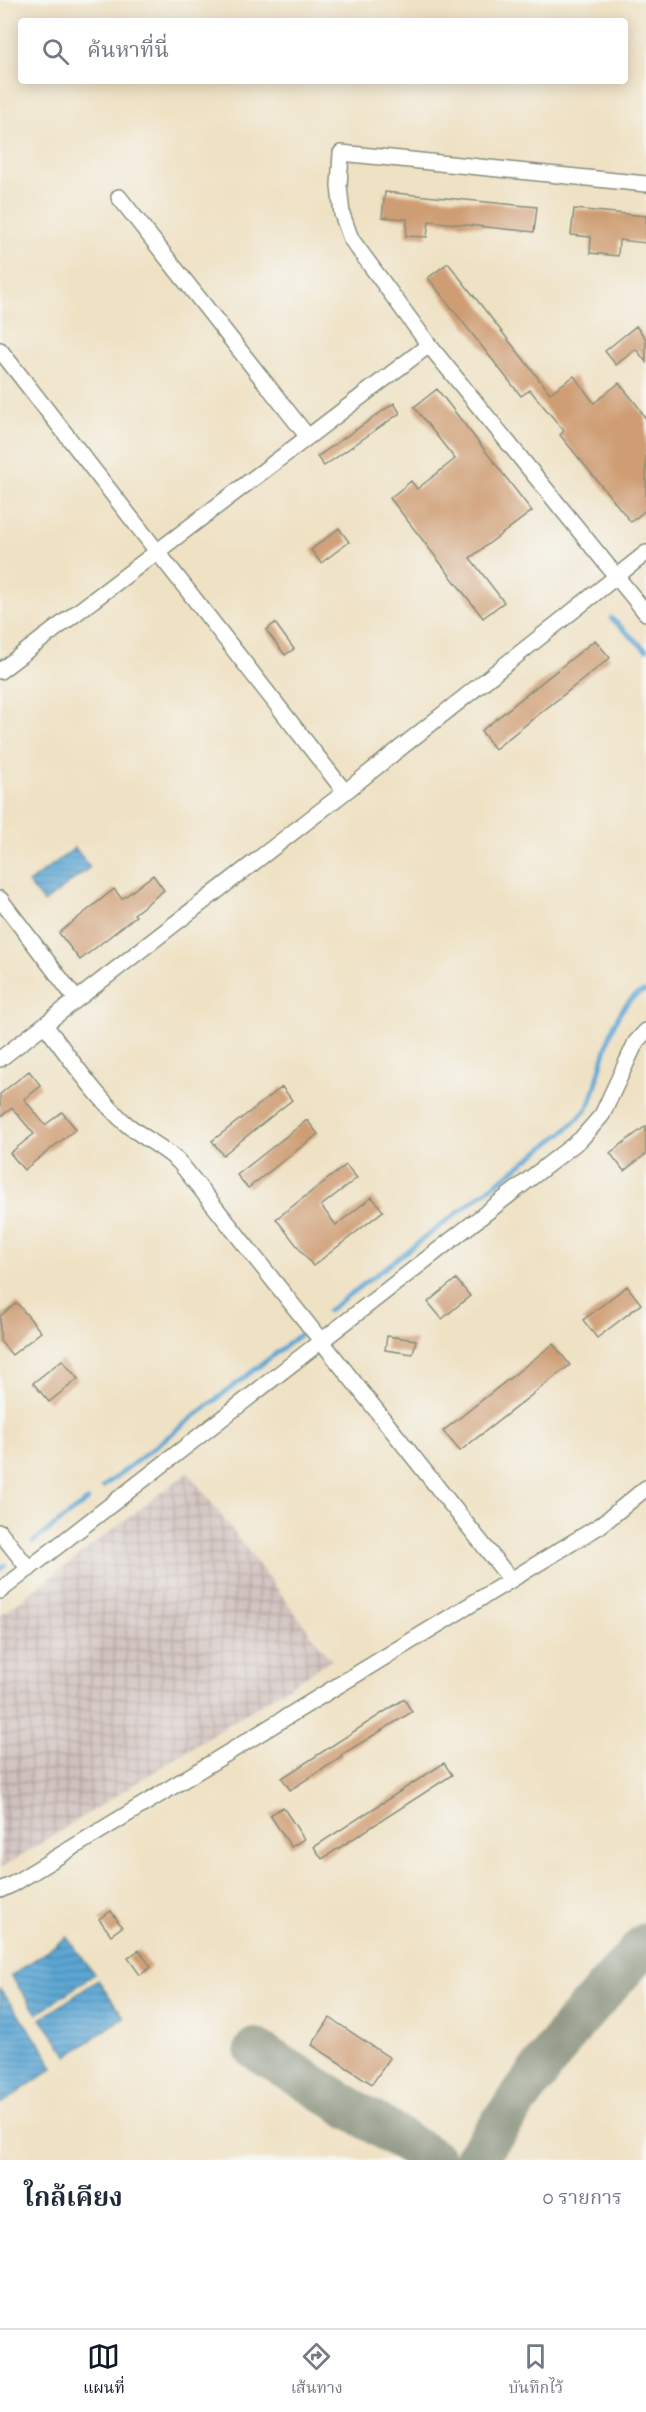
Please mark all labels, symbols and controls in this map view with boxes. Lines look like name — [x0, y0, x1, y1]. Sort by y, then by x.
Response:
search box — [18, 18, 628, 84]
icon: search — [39, 35, 72, 68]
text: ค้นหาที่นี่ — [87, 36, 169, 63]
text: ใกล้เคียง — [24, 2181, 123, 2213]
text: 0 รายการ — [542, 2185, 622, 2209]
tab: แผนที่ — [83, 2340, 125, 2402]
tab: เส้นทาง — [291, 2340, 343, 2402]
tab: บันทึกไว้ — [509, 2340, 563, 2402]

